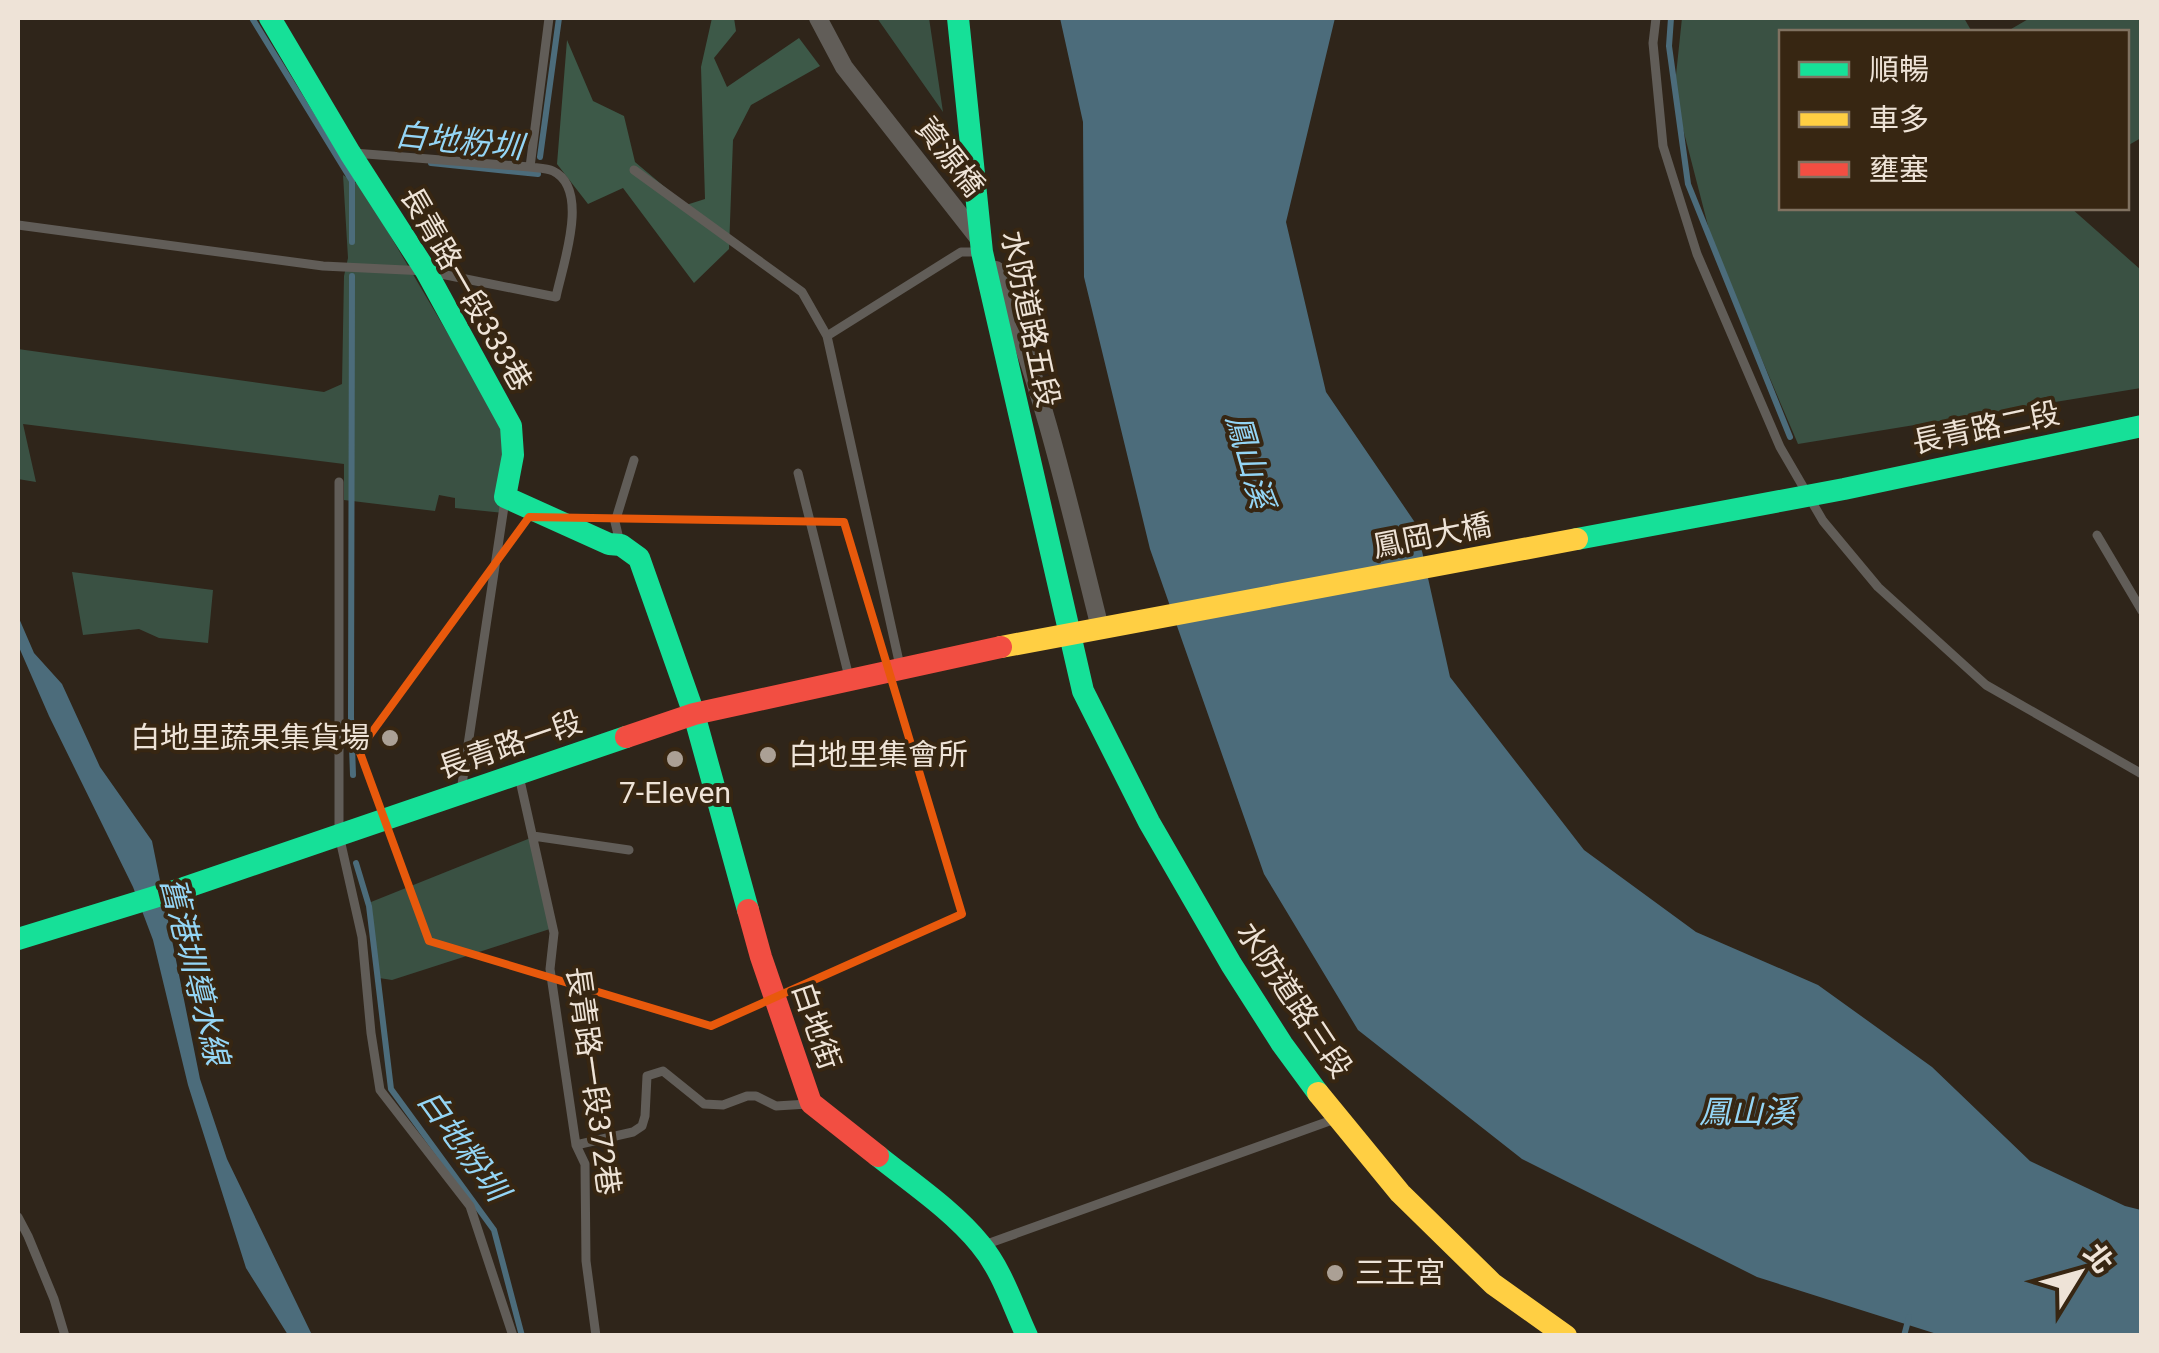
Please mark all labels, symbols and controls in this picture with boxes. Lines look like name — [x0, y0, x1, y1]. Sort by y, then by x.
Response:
legend — [1779, 30, 2129, 210]
text: 順暢 — [1869, 52, 1929, 87]
text: 車多 — [1869, 102, 1929, 137]
street label: 資源橋 — [909, 110, 992, 203]
water label: 白地粉圳 — [393, 115, 529, 167]
text: 壅塞 — [1869, 152, 1929, 187]
street label: 長青路一段333巷 — [394, 180, 539, 397]
street label: 水防道路五段 — [995, 227, 1066, 411]
street label: 長青路二段 — [1909, 395, 2063, 460]
water label: 鳳山溪 — [1219, 410, 1283, 516]
street label: 鳳岡大橋 — [1370, 507, 1494, 564]
street label: 長青路一段 — [433, 704, 586, 785]
place label: 白地里蔬果集貨場 — [130, 720, 370, 755]
marker: 白地里蔬果集貨場 — [379, 727, 401, 749]
place label: 白地里集會所 — [788, 737, 968, 772]
marker: 白地里集會所 — [757, 744, 779, 766]
marker: 7-Eleven — [664, 748, 686, 770]
place label: 7-Eleven — [619, 775, 731, 810]
water label: 舊港圳導水線 — [153, 873, 237, 1072]
street label: 水防道路三段 — [1230, 915, 1359, 1084]
street label: 長青路一段372巷 — [560, 964, 627, 1198]
street label: 白地街 — [785, 978, 848, 1074]
water label: 白地粉圳 — [410, 1082, 518, 1211]
water label: 鳳山溪 — [1699, 1093, 1799, 1131]
north arrow — [2029, 1223, 2129, 1323]
text: 北 — [2077, 1237, 2120, 1279]
place label: 三王宮 — [1355, 1255, 1445, 1290]
marker: 三王宮 — [1324, 1262, 1346, 1284]

